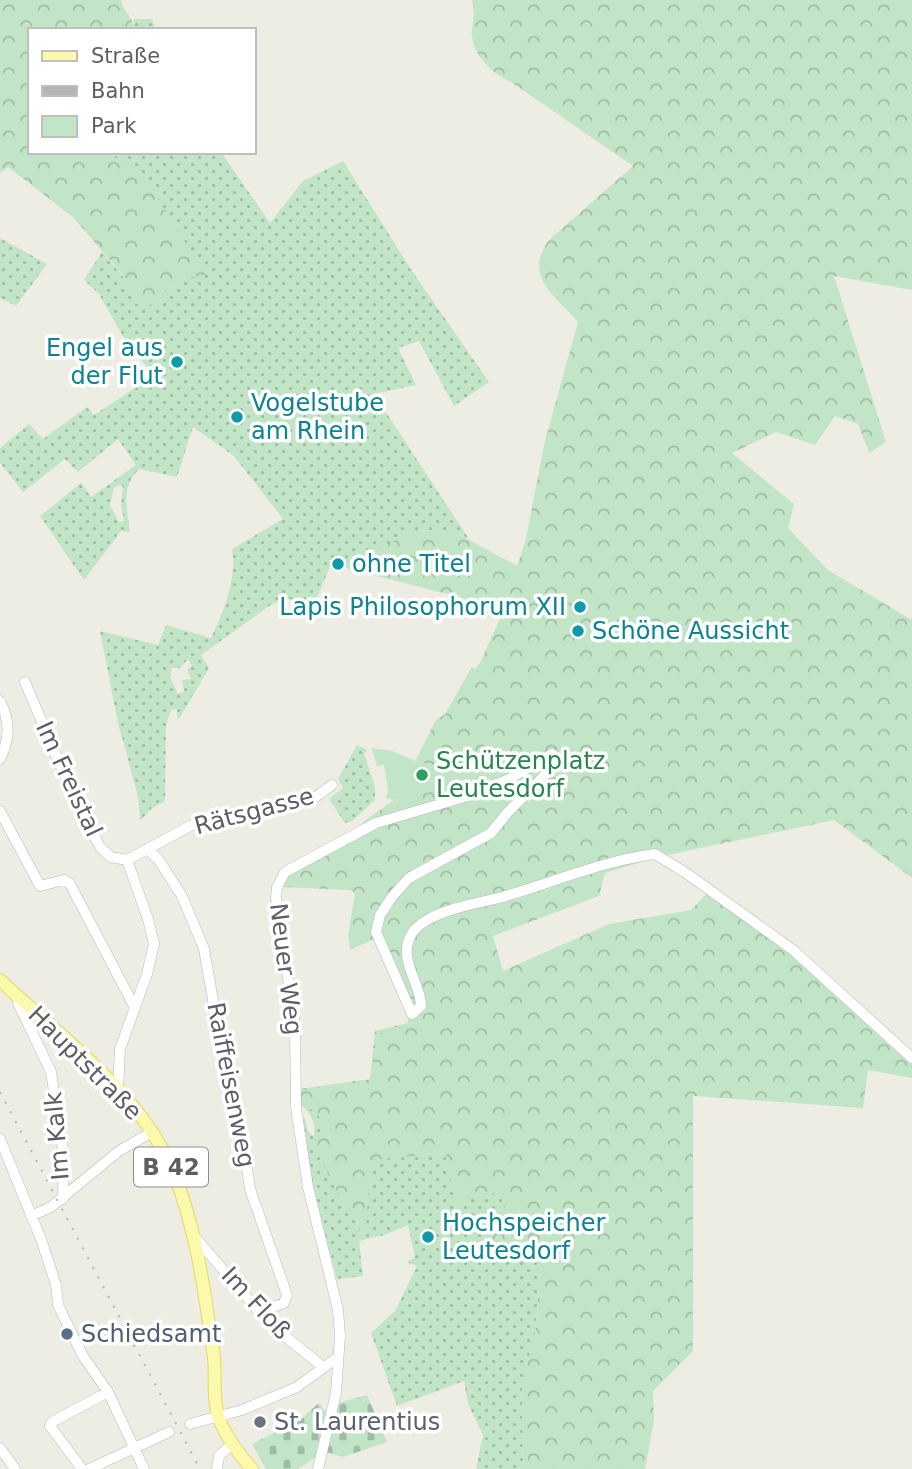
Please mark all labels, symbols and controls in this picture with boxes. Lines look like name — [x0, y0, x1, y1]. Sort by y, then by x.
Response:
legend — [28, 28, 256, 154]
text: Straße — [91, 44, 160, 68]
text: Bahn — [91, 79, 145, 103]
text: Park — [91, 114, 137, 138]
place label: Engel aus der Flut — [46, 334, 163, 390]
marker: Engel aus der Flut — [169, 354, 185, 370]
place label: Vogelstube am Rhein — [251, 389, 384, 445]
marker: Vogelstube am Rhein — [229, 409, 245, 425]
place label: ohne Titel — [352, 550, 471, 578]
marker: ohne Titel — [330, 556, 346, 572]
place label: Lapis Philosophorum XII — [279, 593, 566, 621]
marker: Lapis Philosophorum XII — [572, 599, 588, 615]
place label: Schöne Aussicht — [592, 617, 789, 645]
marker: Schöne Aussicht — [570, 623, 586, 639]
street label: Im Freistal — [30, 717, 108, 841]
place label: Schützenplatz Leutesdorf — [436, 747, 605, 803]
marker: Schützenplatz Leutesdorf — [414, 767, 430, 783]
street label: Rätsgasse — [191, 782, 317, 840]
street label: Neuer Weg — [264, 902, 308, 1036]
street label: Hauptstraße — [22, 1000, 148, 1126]
street label: Raiffeisenweg — [201, 1000, 261, 1170]
street label: Im Kalk — [39, 1091, 75, 1181]
road number: B 42 — [134, 1148, 208, 1186]
place label: Hochspeicher Leutesdorf — [442, 1209, 605, 1265]
marker: Hochspeicher Leutesdorf — [420, 1229, 436, 1245]
street label: Im Floß — [216, 1261, 296, 1345]
place label: Schiedsamt — [81, 1320, 221, 1348]
marker: Schiedsamt — [59, 1326, 75, 1342]
place label: St. Laurentius — [274, 1408, 440, 1436]
marker: St. Laurentius — [252, 1414, 268, 1430]

